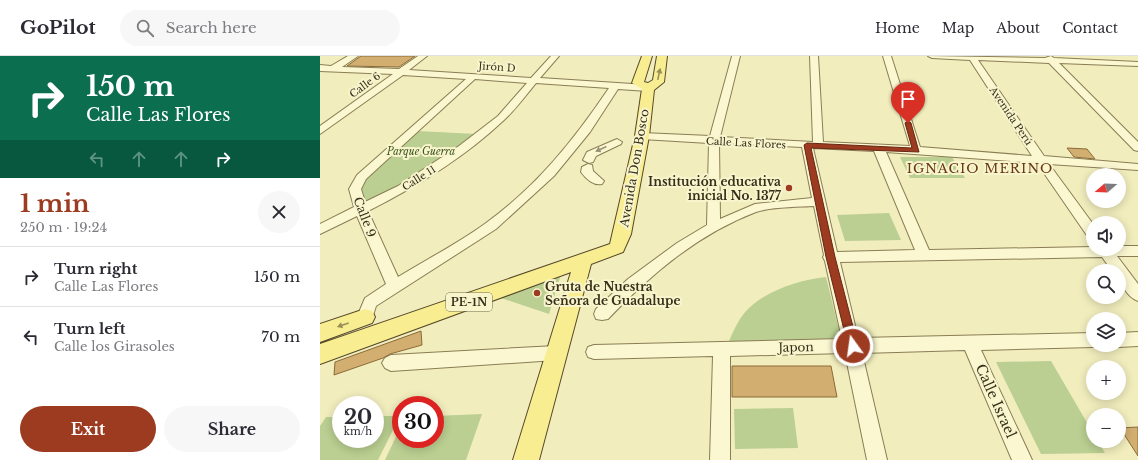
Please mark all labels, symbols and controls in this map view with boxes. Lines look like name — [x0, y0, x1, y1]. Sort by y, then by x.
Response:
search box — [120, 10, 400, 46]
text: GoPilot — [20, 16, 96, 39]
icon: search — [134, 17, 156, 39]
text: Search here — [166, 18, 257, 37]
text: Home — [875, 19, 920, 37]
text: Map — [942, 19, 974, 37]
text: About — [996, 19, 1040, 37]
text: Contact — [1062, 19, 1118, 37]
street label: Jirón D — [476, 59, 516, 75]
one-way arrow — [657, 68, 663, 81]
text: 150 m — [86, 69, 174, 104]
street label: Calle 6 — [347, 69, 383, 101]
icon: right — [20, 72, 72, 124]
pin — [891, 82, 925, 123]
street label: Avenida Perú — [986, 83, 1036, 148]
icon: arrive — [897, 88, 919, 110]
text: Calle Las Flores — [86, 104, 231, 126]
street label: Avenida Don Bosco — [616, 108, 652, 229]
street label: Calle Las Flores — [706, 134, 787, 152]
park label: Parque Guerra — [386, 145, 456, 158]
one-way arrow — [596, 146, 607, 152]
icon: left — [86, 148, 108, 170]
icon: ahead — [128, 148, 150, 170]
icon: ahead — [170, 148, 192, 170]
icon: right — [212, 148, 234, 170]
district label: IGNACIO MERINO — [907, 160, 1053, 177]
street label: Calle 11 — [400, 163, 438, 193]
north arrow — [1086, 168, 1126, 208]
map controls — [1086, 168, 1126, 448]
place label: Institución educativa inicial No. 1377 — [648, 174, 782, 203]
marker: Institución educativa inicial No. 1377 — [784, 183, 794, 193]
text: 1 min — [20, 189, 90, 218]
button: close — [258, 191, 300, 233]
street label: Calle 9 — [350, 195, 380, 239]
button: sound — [1086, 216, 1126, 256]
text: 250 m · 19:24 — [20, 219, 107, 236]
text: Turn right — [54, 259, 137, 278]
button: search — [1086, 264, 1126, 304]
icon: right — [20, 266, 42, 288]
text: 150 m — [254, 267, 300, 286]
text: Calle Las Flores — [54, 278, 158, 295]
place label: Gruta de Nuestra Señora de Guadalupe — [545, 279, 681, 308]
marker: Gruta de Nuestra Señora de Guadalupe — [532, 288, 542, 298]
road number: PE-1N — [446, 293, 492, 311]
button: layers — [1086, 312, 1126, 352]
text: Turn left — [54, 319, 125, 338]
one-way arrow — [336, 322, 348, 328]
position arrow — [832, 325, 874, 367]
icon: left — [20, 326, 42, 348]
text: 70 m — [261, 327, 300, 346]
text: Calle los Girasoles — [54, 338, 175, 355]
street label: Japon — [776, 339, 814, 355]
button: + — [1086, 360, 1126, 400]
street label: Calle Israel — [972, 361, 1021, 441]
speed limit sign: 30 — [392, 396, 444, 448]
text: 20 — [344, 405, 372, 429]
button: Exit — [20, 406, 156, 452]
button: Share — [164, 406, 300, 452]
button: − — [1086, 408, 1126, 448]
text: km/h — [344, 425, 372, 438]

